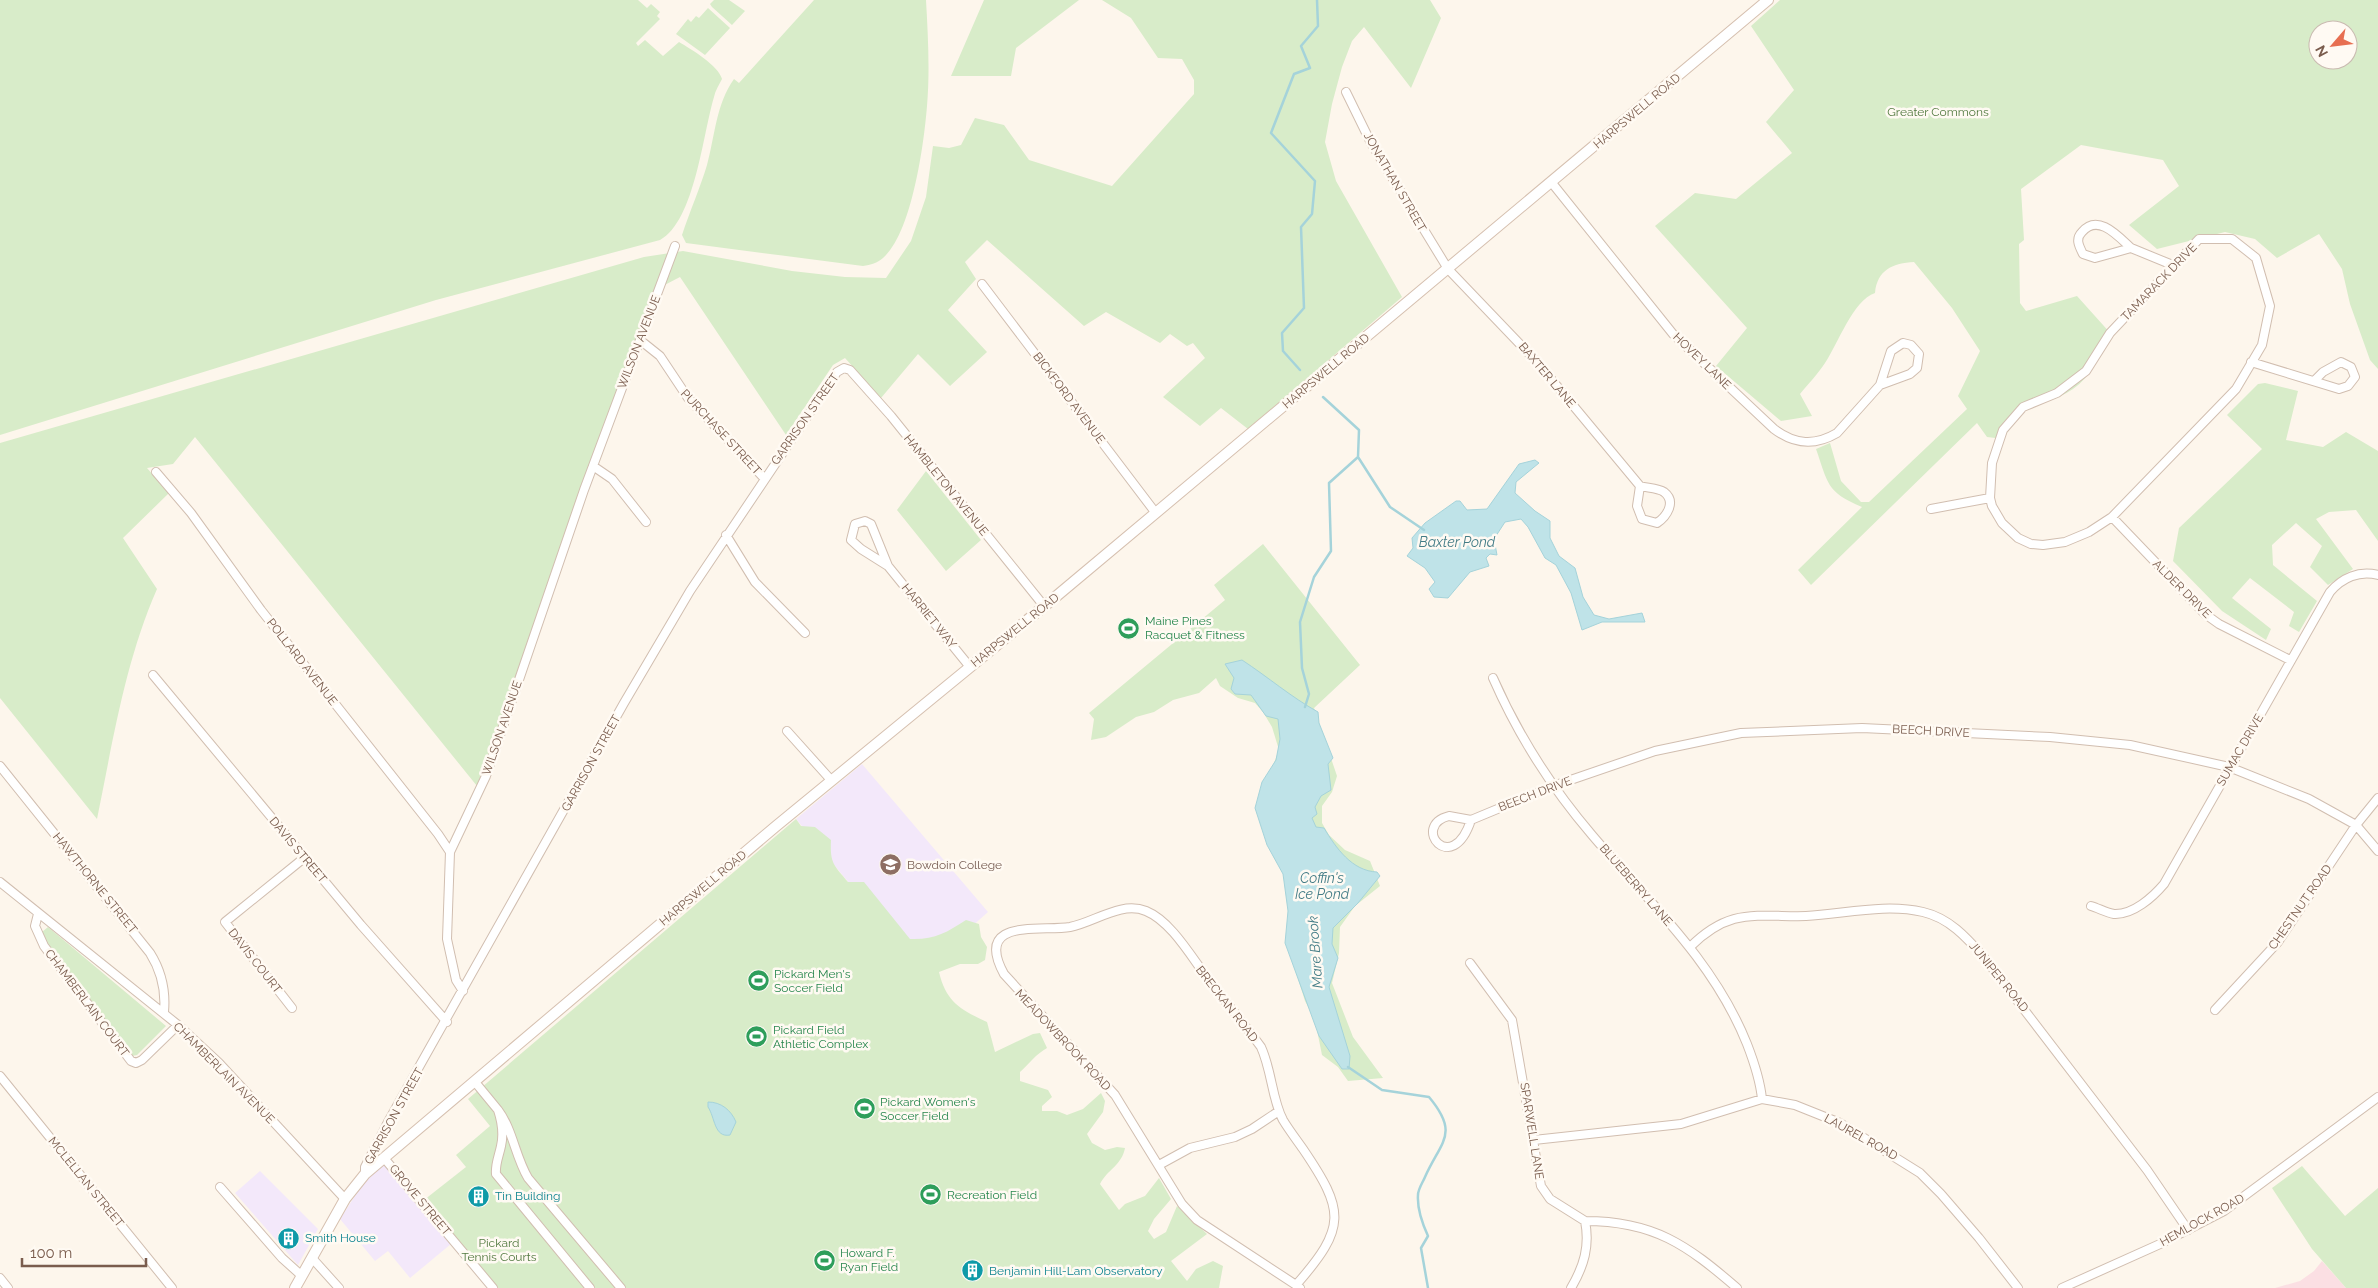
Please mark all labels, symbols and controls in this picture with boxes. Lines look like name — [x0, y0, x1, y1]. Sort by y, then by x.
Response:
north arrow — [2308, 20, 2358, 70]
text: N — [2312, 43, 2331, 60]
street label: HARPSWELL ROAD — [1591, 70, 1684, 151]
park label: Greater Commons — [1887, 105, 1989, 119]
street label: JONATHAN STREET — [1361, 130, 1429, 235]
street label: TAMARACK DRIVE — [2118, 240, 2200, 324]
street label: WILSON AVENUE — [615, 293, 663, 391]
street label: HARPSWELL ROAD — [1280, 330, 1373, 411]
street label: HOVEY LANE — [1670, 330, 1734, 392]
street label: BAXTER LANE — [1516, 340, 1578, 410]
street label: BICKFORD AVENUE — [1030, 350, 1108, 446]
street label: GARRISON STREET — [768, 370, 842, 467]
street label: PURCHASE STREET — [678, 386, 765, 478]
street label: HAMBLETON AVENUE — [901, 432, 991, 538]
water label: Baxter Pond — [1419, 534, 1496, 550]
street label: ALDER DRIVE — [2150, 557, 2214, 621]
street label: HARRIET WAY — [899, 581, 960, 651]
street label: HARPSWELL ROAD — [968, 590, 1062, 670]
place label: Maine Pines Racquet & Fitness — [1145, 614, 1245, 642]
street label: POLLARD AVENUE — [264, 616, 340, 708]
sports icon: Maine Pines Racquet & Fitness — [1117, 616, 1141, 640]
street label: WILSON AVENUE — [479, 679, 525, 777]
street label: GARRISON STREET — [559, 712, 624, 814]
street label: SUMAC DRIVE — [2214, 712, 2266, 788]
street label: BEECH DRIVE — [1892, 722, 1970, 740]
street label: BEECH DRIVE — [1496, 774, 1574, 814]
street label: DAVIS STREET — [266, 814, 330, 886]
street label: HAWTHORNE STREET — [50, 830, 140, 937]
street label: BLUEBERRY LANE — [1597, 841, 1675, 929]
street label: HARPSWELL ROAD — [657, 847, 750, 928]
school or university icon: Bowdoin College — [879, 853, 903, 877]
place label: Bowdoin College — [907, 858, 1002, 872]
street label: CHESTNUT ROAD — [2265, 861, 2335, 952]
water label: Coffin's Ice Pond — [1295, 870, 1350, 902]
water label: Mare Brook — [1304, 915, 1326, 989]
street label: DAVIS COURT — [225, 926, 285, 997]
street label: JUNIPER ROAD — [1967, 939, 2032, 1015]
street label: CHAMBERLAIN COURT — [42, 947, 132, 1060]
street label: BRECKAN ROAD — [1193, 963, 1261, 1045]
place label: Pickard Men's Soccer Field — [774, 967, 851, 995]
sports icon: Pickard Men's Soccer Field — [746, 969, 770, 993]
street label: MEADOWBROOK ROAD — [1012, 986, 1114, 1094]
street label: CHAMBERLAIN AVENUE — [170, 1019, 278, 1127]
place label: Pickard Field Athletic Complex — [773, 1023, 868, 1051]
sports icon: Pickard Field Athletic Complex — [745, 1025, 769, 1049]
street label: GARRISON STREET — [362, 1065, 427, 1167]
street label: SPARWELL LANE — [1517, 1081, 1547, 1181]
place label: Pickard Women's Soccer Field — [880, 1095, 976, 1123]
sports icon: Pickard Women's Soccer Field — [852, 1097, 876, 1121]
street label: LAUREL ROAD — [1822, 1111, 1901, 1163]
street label: MCLELLAN STREET — [45, 1134, 127, 1230]
street label: GROVE STREET — [386, 1162, 454, 1239]
sports icon: Recreation Field — [919, 1183, 943, 1207]
building icon: Tin Building — [467, 1184, 491, 1208]
place label: Recreation Field — [947, 1188, 1037, 1202]
place label: Tin Building — [495, 1189, 561, 1203]
street label: HEMLOCK ROAD — [2157, 1191, 2247, 1249]
building icon: Smith House — [277, 1226, 301, 1250]
place label: Smith House — [305, 1231, 376, 1245]
scale bar — [22, 1236, 146, 1268]
park label: Pickard Tennis Courts — [461, 1236, 537, 1264]
text: 100 m — [30, 1244, 72, 1262]
place label: Howard F. Ryan Field — [840, 1246, 898, 1274]
sports icon: Howard F. Ryan Field — [812, 1248, 836, 1272]
building icon: Benjamin Hill-Lam Observatory — [961, 1259, 985, 1283]
place label: Benjamin Hill-Lam Observatory — [989, 1264, 1163, 1278]

